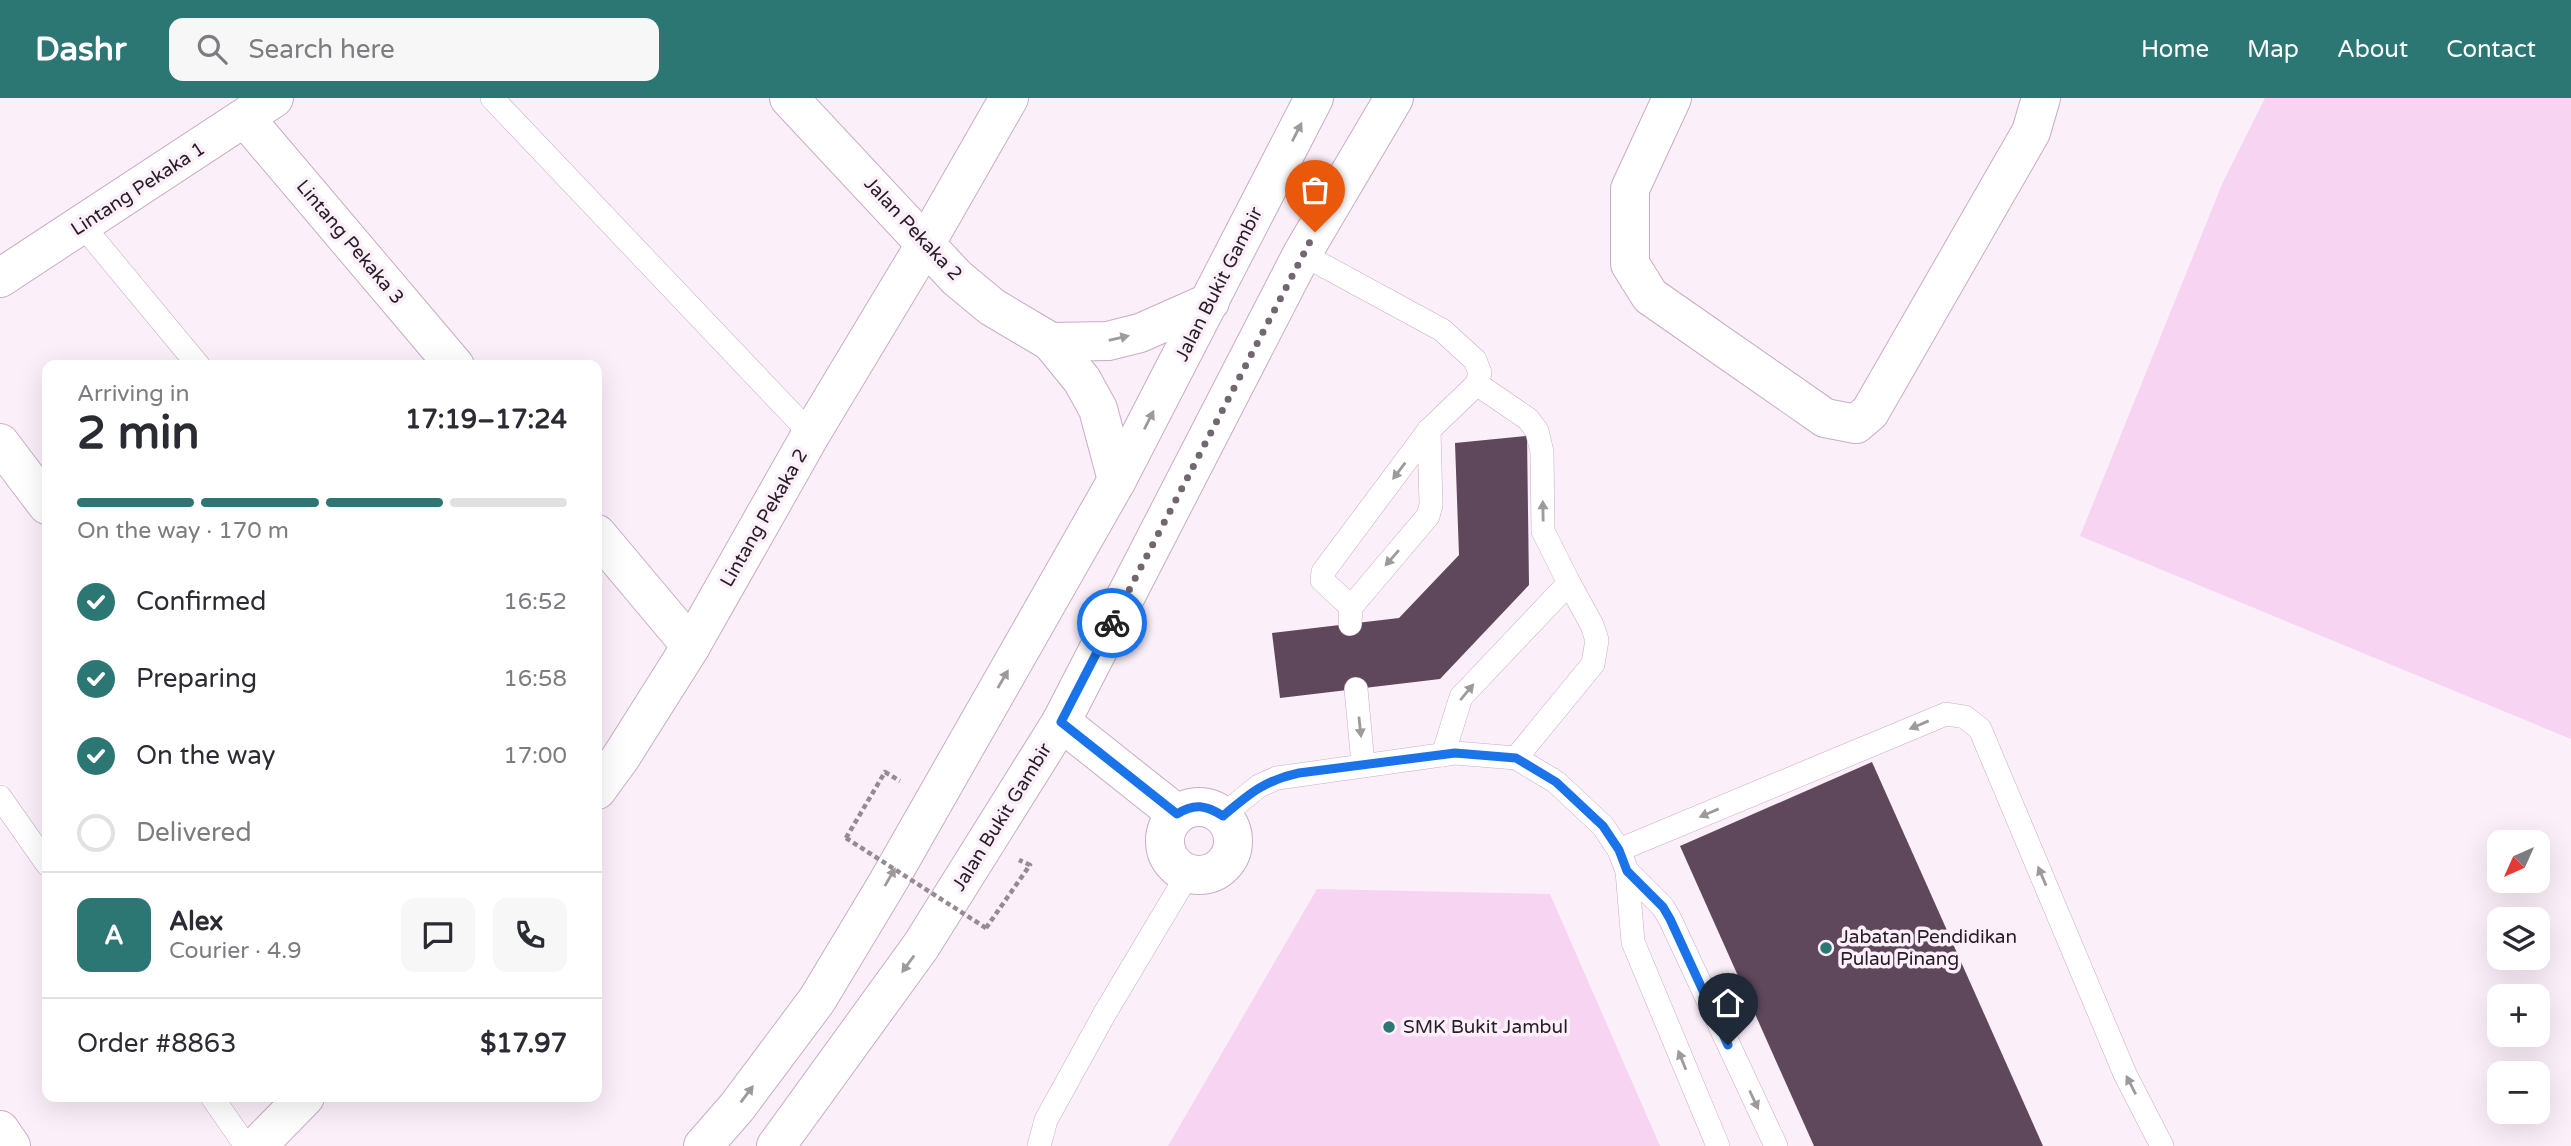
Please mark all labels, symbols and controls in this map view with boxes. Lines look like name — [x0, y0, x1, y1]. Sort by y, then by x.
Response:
search box — [169, 18, 659, 81]
text: Dashr — [35, 30, 127, 69]
icon: search — [193, 30, 231, 68]
text: Search here — [249, 34, 395, 65]
text: Home — [2141, 35, 2209, 64]
text: Map — [2247, 35, 2299, 64]
text: About — [2337, 35, 2408, 64]
text: Contact — [2446, 35, 2536, 64]
one-way arrow — [1291, 122, 1303, 142]
street label: Lintang Pekaka 1 — [67, 137, 209, 241]
pin — [1285, 160, 1345, 232]
icon: bag — [1296, 171, 1334, 209]
street label: Jalan Pekaka 2 — [860, 173, 966, 285]
street label: Lintang Pekaka 3 — [292, 175, 408, 309]
street label: Jalan Bukit Gambir — [1171, 203, 1268, 365]
one-way arrow — [1108, 332, 1130, 343]
text: Arriving in — [77, 380, 190, 408]
text: 17:19–17:24 — [405, 404, 567, 435]
text: 2 min — [77, 406, 200, 461]
one-way arrow — [1143, 410, 1154, 430]
street label: Lintang Pekaka 2 — [716, 445, 812, 591]
one-way arrow — [1392, 462, 1406, 480]
one-way arrow — [1537, 500, 1549, 522]
text: On the way · 170 m — [77, 517, 289, 545]
one-way arrow — [1385, 550, 1400, 567]
icon: check — [77, 583, 115, 621]
text: Confirmed — [136, 586, 266, 617]
text: 16:52 — [503, 588, 567, 616]
courier — [1077, 588, 1147, 658]
icon: bike — [1093, 604, 1131, 642]
icon: check — [77, 660, 115, 698]
text: Preparing — [136, 663, 257, 694]
text: 16:58 — [503, 665, 567, 693]
one-way arrow — [997, 670, 1009, 689]
one-way arrow — [1459, 683, 1474, 700]
one-way arrow — [1354, 716, 1365, 738]
one-way arrow — [1908, 720, 1929, 731]
icon: check — [77, 737, 115, 775]
street label: Jalan Bukit Gambir — [948, 739, 1057, 895]
text: On the way — [136, 740, 276, 771]
text: 17:00 — [503, 742, 567, 770]
one-way arrow — [1698, 807, 1719, 818]
text: Delivered — [136, 817, 252, 848]
north arrow — [2487, 830, 2550, 892]
map controls — [2487, 830, 2550, 1124]
one-way arrow — [2036, 866, 2048, 886]
one-way arrow — [884, 867, 896, 887]
button: chat — [401, 898, 475, 972]
button: phone — [493, 898, 567, 972]
text: Alex — [169, 906, 223, 937]
button: layers — [2487, 907, 2550, 970]
text: A — [104, 920, 124, 951]
place label: Jabatan Pendidikan Pulau Pinang — [1840, 926, 2017, 970]
text: Courier · 4.9 — [169, 937, 302, 965]
marker: Jabatan Pendidikan Pulau Pinang — [1818, 940, 1834, 956]
one-way arrow — [901, 955, 915, 973]
pin — [1698, 973, 1758, 1045]
icon: home — [1709, 984, 1747, 1022]
button: + — [2487, 984, 2550, 1047]
place label: SMK Bukit Jambul — [1403, 1016, 1568, 1038]
marker: SMK Bukit Jambul — [1381, 1019, 1397, 1035]
text: Order #8863 — [77, 1028, 237, 1059]
text: $17.97 — [480, 1028, 567, 1059]
one-way arrow — [1676, 1050, 1687, 1071]
button: − — [2487, 1061, 2550, 1124]
one-way arrow — [2125, 1075, 2136, 1095]
one-way arrow — [740, 1084, 754, 1103]
one-way arrow — [1748, 1090, 1760, 1110]

